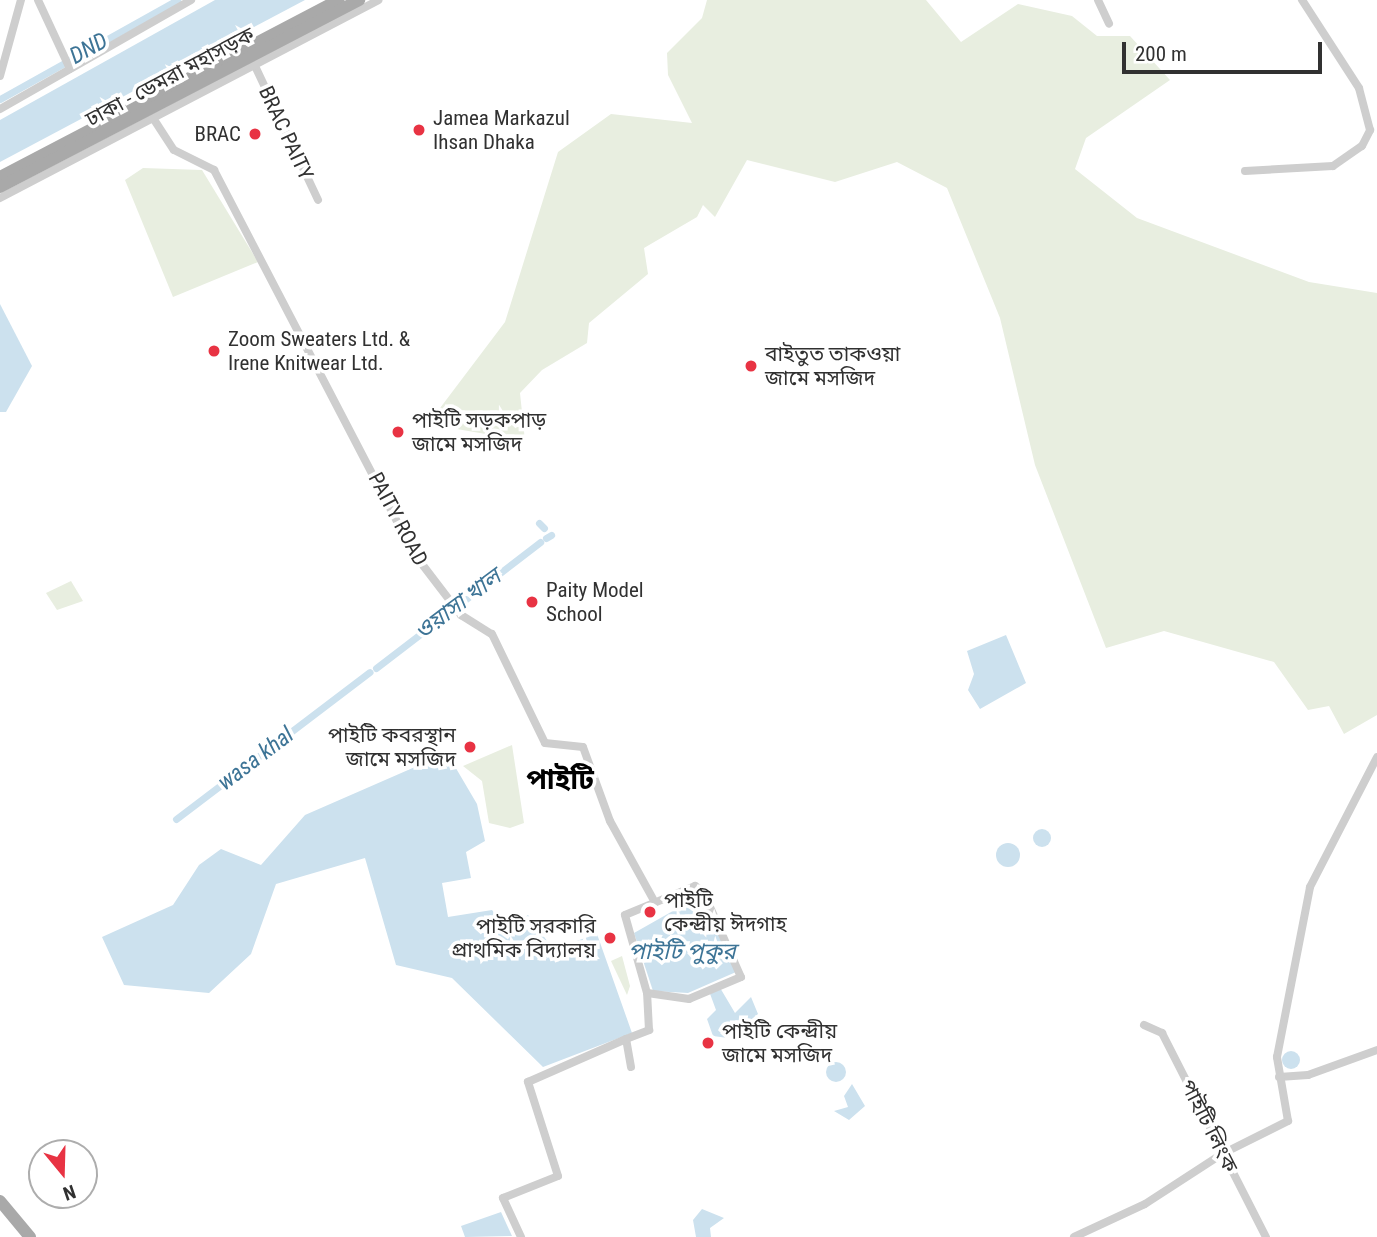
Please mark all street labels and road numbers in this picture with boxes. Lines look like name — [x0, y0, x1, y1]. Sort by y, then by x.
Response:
street label: ঢাকা - ডেমরা মহাসড়ক — [81, 22, 259, 132]
street label: BRAC PAITY — [253, 82, 319, 184]
street label: PAITY ROAD — [363, 468, 433, 570]
street label: পাইটি লিংক — [1175, 1075, 1243, 1177]

